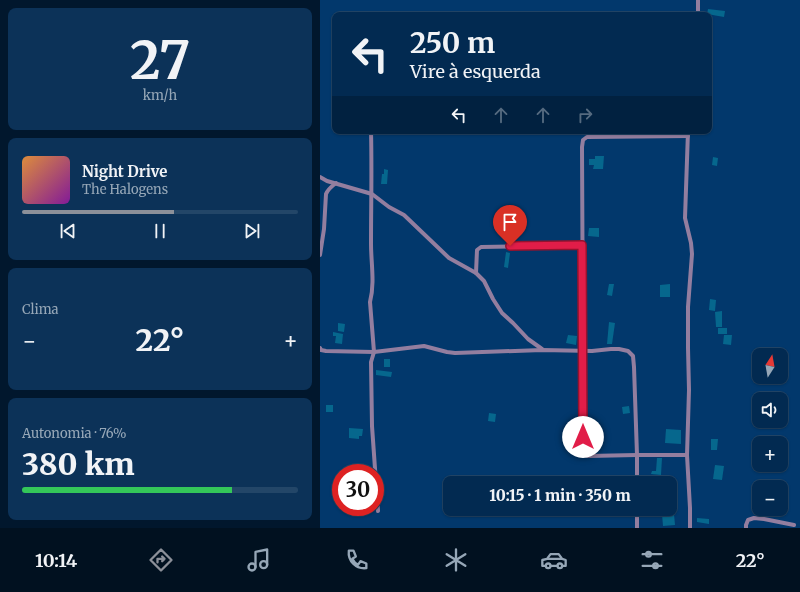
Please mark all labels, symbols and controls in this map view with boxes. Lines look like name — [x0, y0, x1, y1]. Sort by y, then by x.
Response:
text: 250 m — [410, 25, 495, 61]
text: 27 — [130, 28, 190, 93]
icon: left — [344, 28, 396, 80]
text: Vire à esquerda — [410, 60, 541, 83]
text: km/h — [143, 87, 177, 104]
icon: left — [448, 104, 470, 126]
icon: ahead — [490, 104, 512, 126]
icon: ahead — [532, 104, 554, 126]
icon: right — [574, 104, 596, 126]
text: Night Drive — [82, 162, 167, 181]
text: The Halogens — [82, 181, 168, 198]
pin — [493, 205, 527, 246]
icon: arrive — [499, 211, 521, 233]
icon: previous — [57, 220, 79, 242]
icon: pause — [149, 220, 171, 242]
icon: next — [241, 220, 263, 242]
text: Clima — [22, 301, 59, 318]
text: 22° — [136, 321, 184, 359]
text: − — [22, 327, 37, 355]
text: + — [283, 327, 298, 355]
north arrow — [752, 348, 788, 384]
map controls — [752, 348, 788, 516]
button: sound — [752, 392, 788, 428]
position arrow — [562, 416, 604, 458]
text: Autonomia · 76% — [22, 425, 127, 442]
button: + — [752, 436, 788, 472]
text: 380 km — [22, 445, 135, 483]
speed limit sign: 30 — [332, 464, 384, 516]
button: − — [752, 480, 788, 516]
text: 10:15 · 1 min · 350 m — [489, 486, 631, 505]
icon: directions — [147, 546, 175, 574]
icon: music — [245, 546, 273, 574]
icon: phone — [343, 546, 371, 574]
icon: climate — [442, 546, 470, 574]
icon: car — [540, 546, 568, 574]
icon: filters — [638, 546, 666, 574]
text: 10:14 — [35, 549, 77, 572]
text: 22° — [736, 549, 765, 572]

